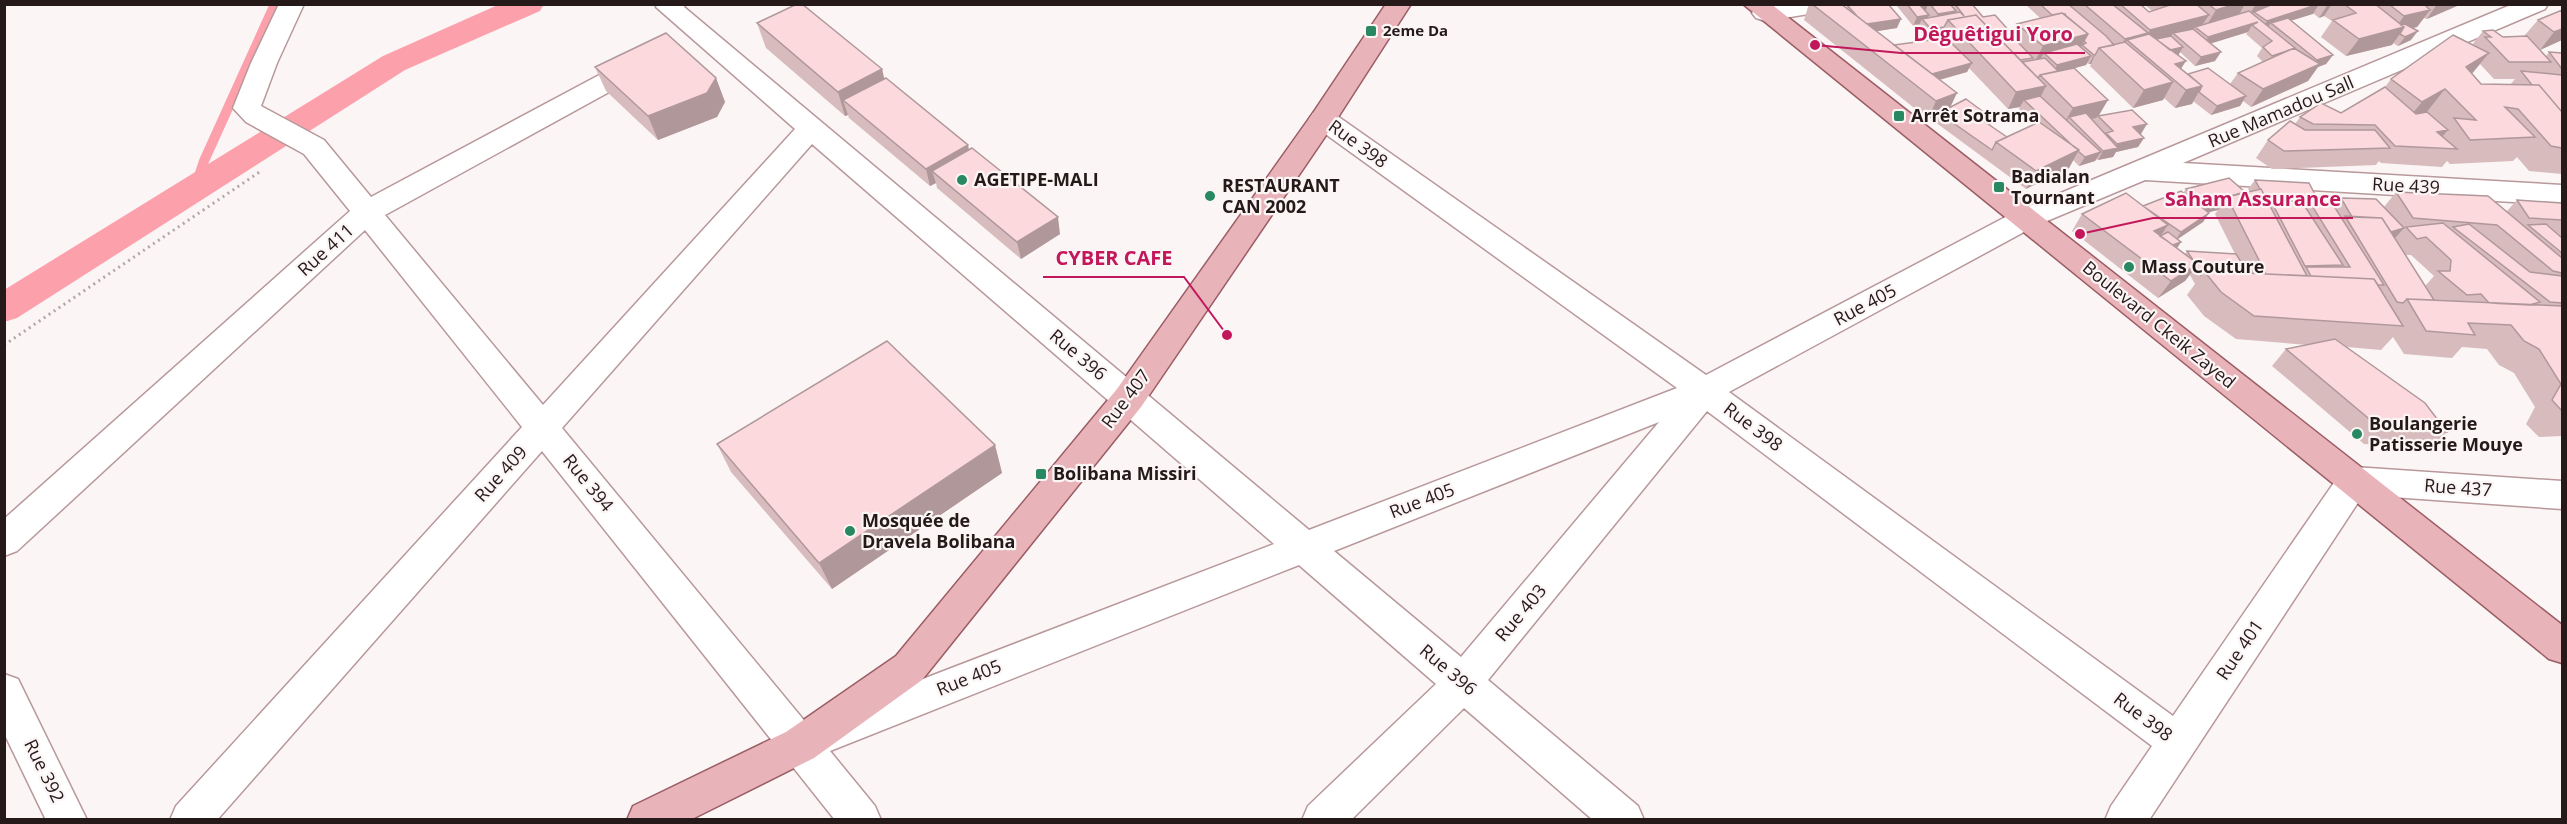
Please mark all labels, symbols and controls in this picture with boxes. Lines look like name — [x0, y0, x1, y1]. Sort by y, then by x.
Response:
callout: Dêguêtigui Yoro — [1901, 15, 2085, 53]
place label: 2eme Da — [1383, 20, 1448, 40]
text: Dêguêtigui Yoro — [1913, 20, 2073, 47]
marker: 2eme Da — [1364, 24, 1378, 38]
street label: Rue Mamadou Sall — [2204, 69, 2357, 153]
place label: Arrêt Sotrama — [1911, 103, 2039, 127]
marker: Arrêt Sotrama — [1892, 109, 1906, 123]
street label: Rue 398 — [1324, 114, 1393, 173]
place label: Badialan Tournant — [2011, 164, 2095, 209]
place label: AGETIPE-MALI — [974, 167, 1099, 191]
street label: Rue 439 — [2372, 171, 2441, 199]
marker: AGETIPE-MALI — [955, 173, 969, 187]
place label: RESTAURANT CAN 2002 — [1222, 173, 1340, 218]
marker: Badialan Tournant — [1992, 180, 2006, 194]
callout: Saham Assurance — [2153, 180, 2353, 218]
text: Saham Assurance — [2165, 185, 2341, 212]
marker: RESTAURANT CAN 2002 — [1203, 189, 1217, 203]
street label: Rue 411 — [292, 218, 359, 281]
callout: CYBER CAFE — [1043, 239, 1184, 277]
text: CYBER CAFE — [1056, 244, 1172, 271]
place label: Mass Couture — [2141, 254, 2264, 278]
street label: Boulevard Ckeik Zayed — [2078, 255, 2241, 393]
marker: Mass Couture — [2122, 260, 2136, 274]
street label: Rue 405 — [1829, 278, 1900, 331]
street label: Rue 396 — [1045, 323, 1112, 385]
street label: Rue 407 — [1095, 364, 1155, 433]
street label: Rue 398 — [1719, 396, 1788, 456]
place label: Boulangerie Patisserie Mouye — [2369, 411, 2523, 456]
marker: Boulangerie Patisserie Mouye — [2350, 427, 2364, 441]
street label: Rue 409 — [469, 440, 532, 507]
street label: Rue 394 — [558, 448, 619, 516]
place label: Bolibana Missiri — [1053, 461, 1196, 485]
marker: Bolibana Missiri — [1034, 467, 1048, 481]
street label: Rue 437 — [2423, 473, 2493, 501]
street label: Rue 405 — [1386, 477, 1458, 523]
place label: Mosquée de Dravela Bolibana — [862, 508, 1015, 553]
marker: Mosquée de Dravela Bolibana — [843, 524, 857, 538]
street label: Rue 403 — [1489, 579, 1551, 646]
street label: Rue 401 — [2210, 615, 2268, 684]
street label: Rue 396 — [1415, 638, 1482, 700]
street label: Rue 405 — [933, 653, 1005, 701]
street label: Rue 398 — [2109, 686, 2178, 746]
street label: Rue 392 — [19, 735, 71, 806]

